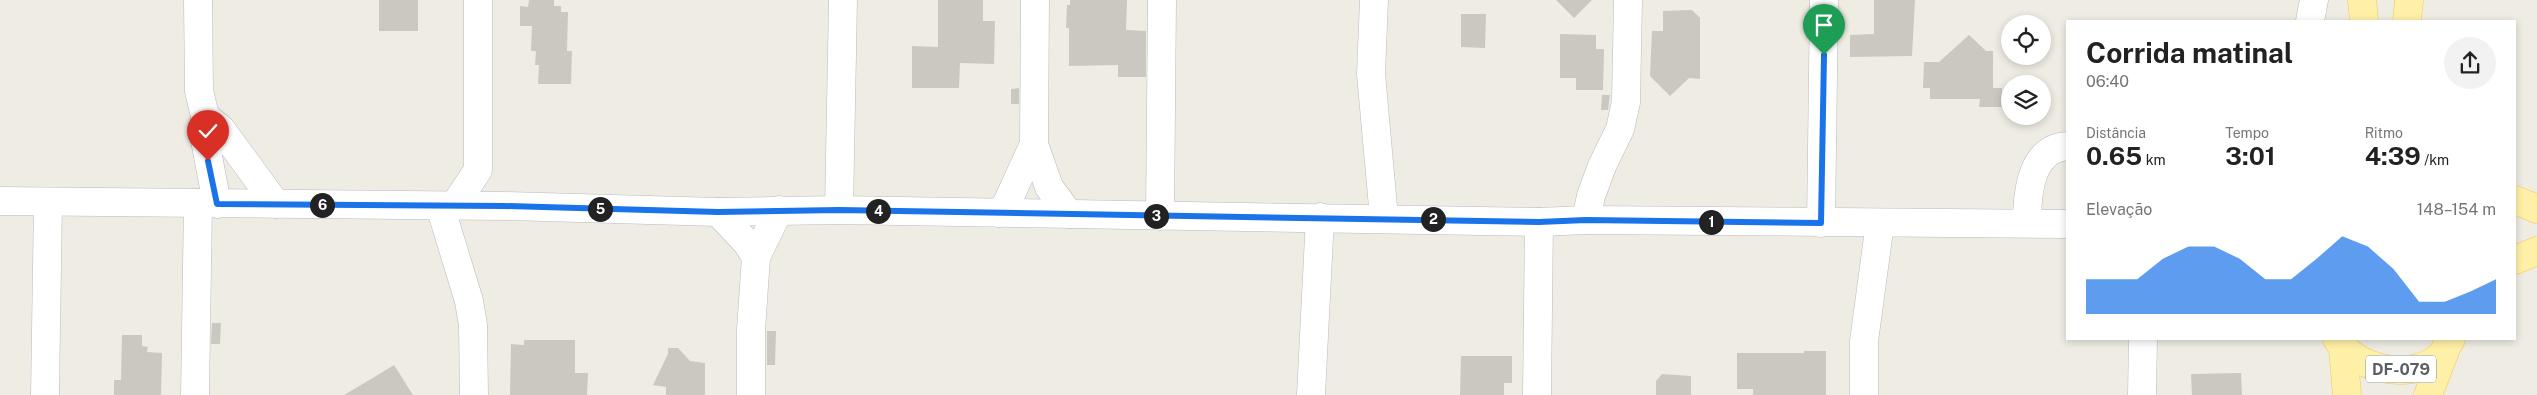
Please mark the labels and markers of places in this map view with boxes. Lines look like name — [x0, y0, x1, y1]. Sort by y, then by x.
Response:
pin — [1803, 4, 1845, 55]
pin — [187, 110, 229, 161]
pin: 6 — [310, 192, 334, 218]
pin: 5 — [588, 196, 612, 222]
pin: 4 — [866, 198, 890, 224]
pin: 3 — [1144, 204, 1168, 228]
pin: 2 — [1420, 206, 1446, 232]
pin: 1 — [1698, 210, 1724, 234]

